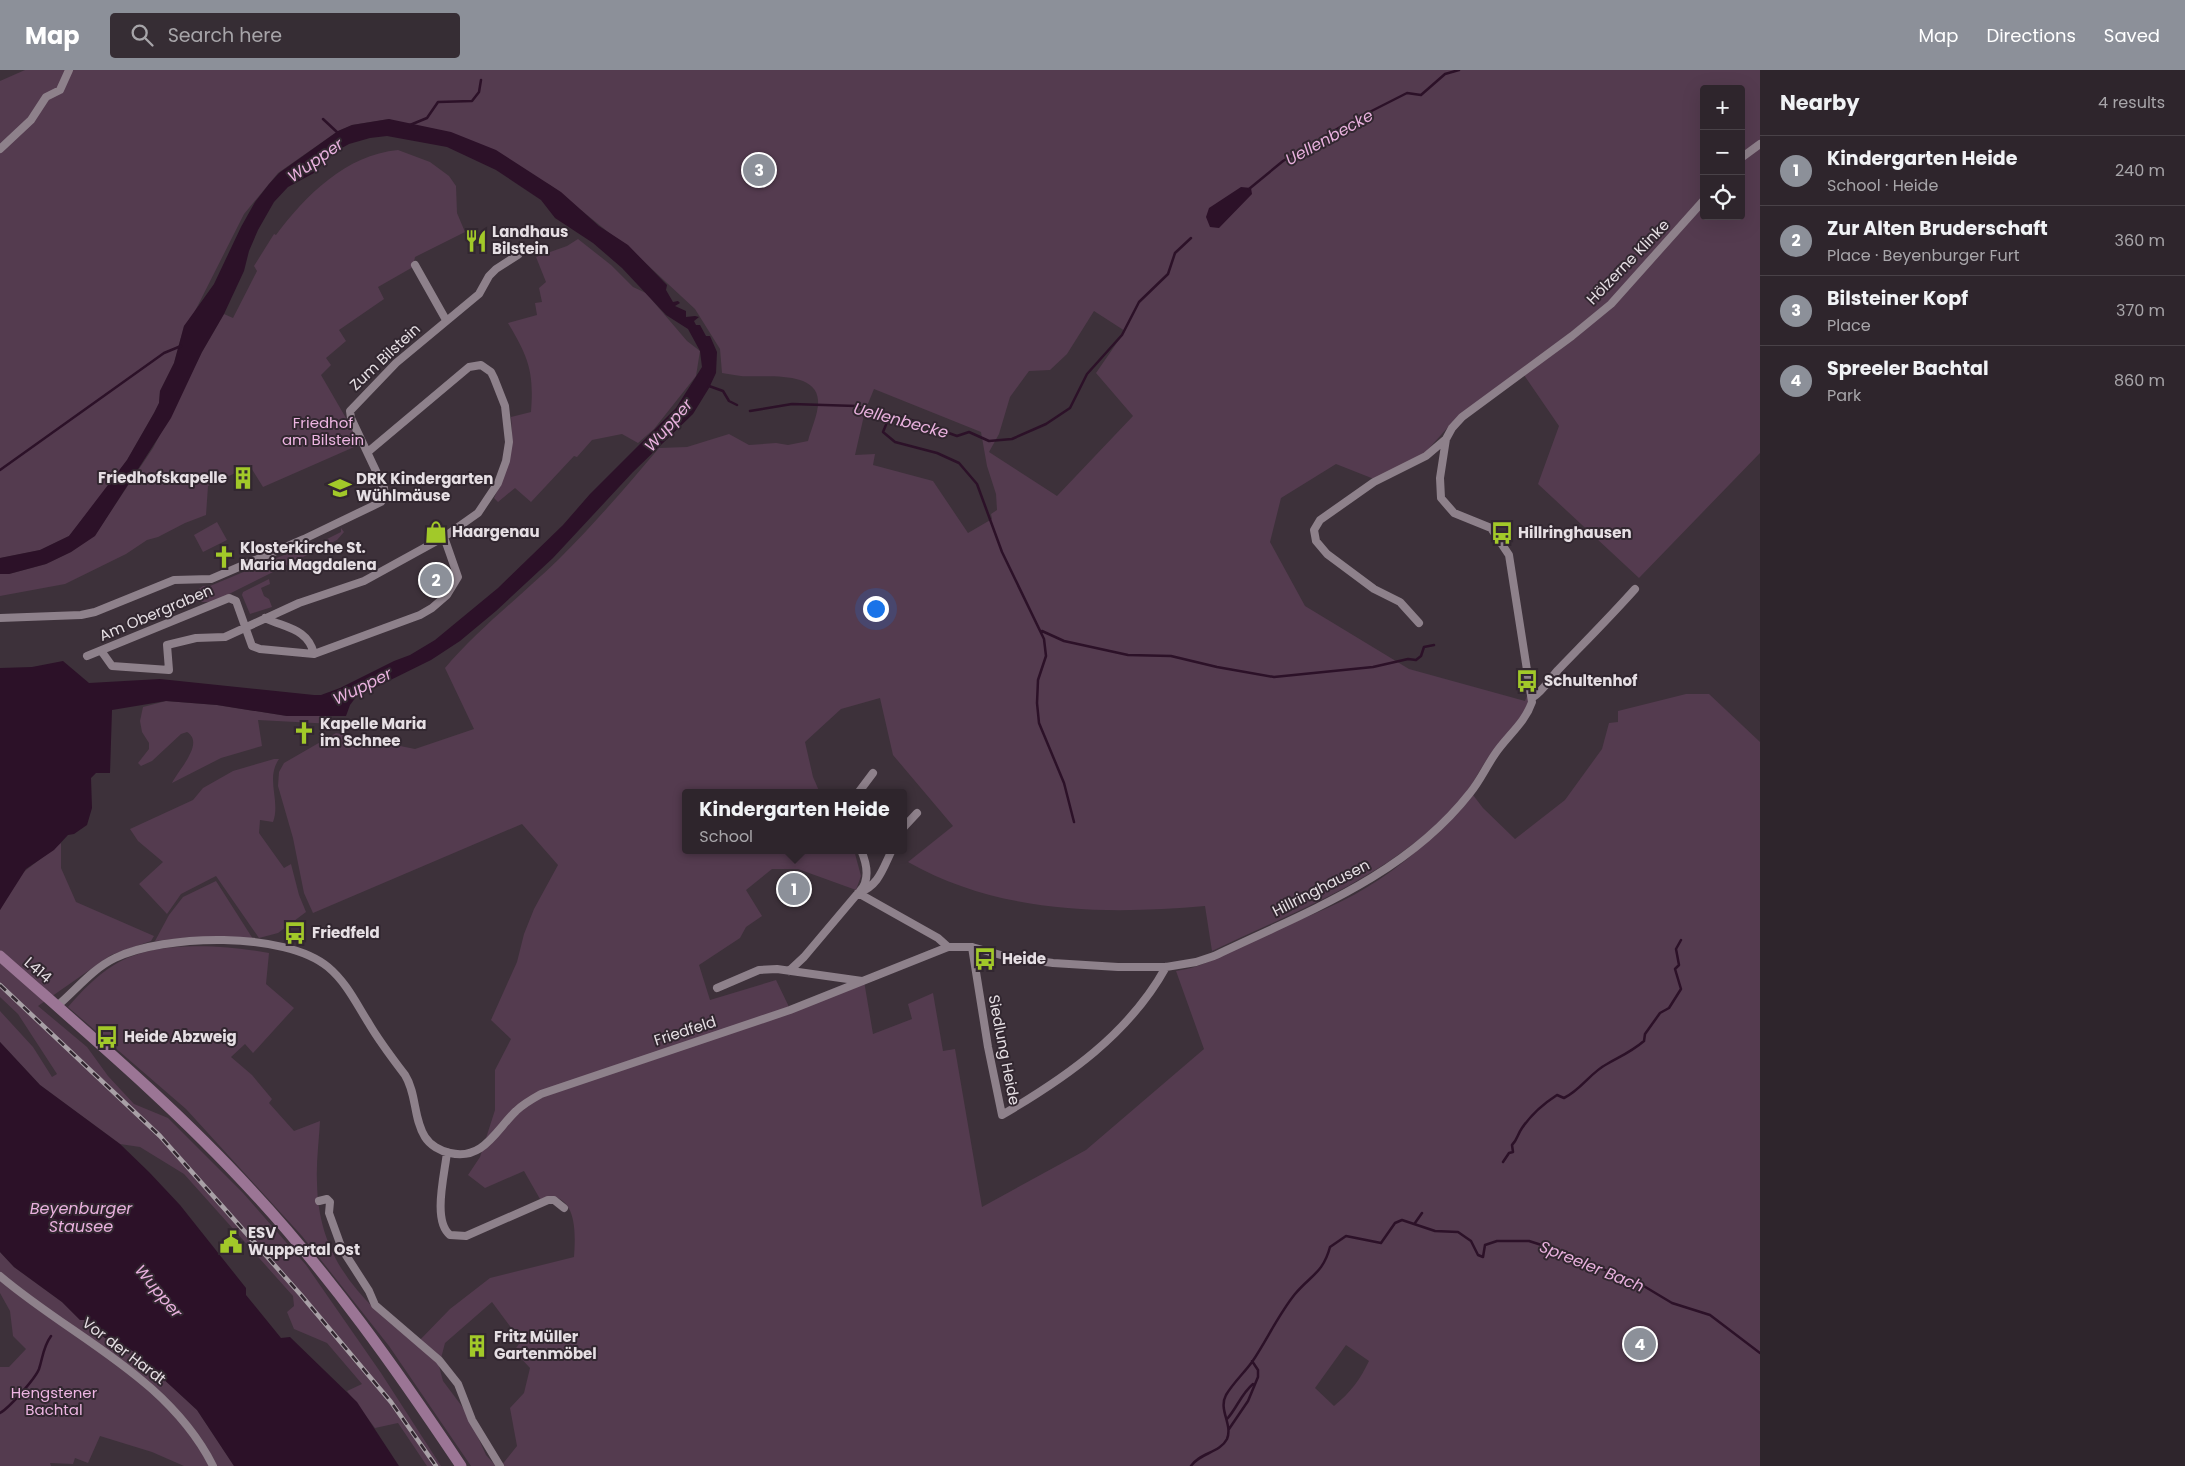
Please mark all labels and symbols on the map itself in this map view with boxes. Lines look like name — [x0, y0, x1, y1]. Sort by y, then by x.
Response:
water label: Uellenbecke — [1281, 104, 1377, 171]
water label: Wupper — [283, 132, 349, 188]
pin: 3 — [743, 151, 775, 189]
street label: Hölzerne Klinke — [1581, 214, 1674, 309]
place label: Landhaus Bilstein — [492, 221, 568, 259]
restaurant icon: Landhaus Bilstein — [463, 228, 489, 254]
street label: Zum Bilstein — [345, 318, 425, 395]
water label: Wupper — [639, 393, 699, 457]
water label: Uellenbecke — [851, 397, 951, 444]
park label: Friedhof am Bilstein — [282, 412, 364, 450]
building icon: Friedhofskapelle — [230, 465, 256, 491]
place label: Friedhofskapelle — [98, 467, 227, 488]
place label: DRK Kindergarten Wühlmäuse — [356, 468, 493, 506]
school or university icon: DRK Kindergarten Wühlmäuse — [327, 475, 353, 501]
shop icon: Haargenau — [423, 519, 449, 545]
bus stop icon: Hillringhausen — [1489, 520, 1515, 546]
place label: Haargenau — [452, 521, 540, 542]
place label: Hillringhausen — [1518, 522, 1632, 543]
place label: Klosterkirche St. Maria Magdalena — [240, 537, 377, 575]
church icon: Klosterkirche St. Maria Magdalena — [211, 544, 237, 570]
pin: 2 — [420, 561, 452, 599]
street label: Am Obergraben — [96, 579, 216, 646]
your location — [863, 596, 889, 622]
water label: Wupper — [329, 662, 397, 711]
bus stop icon: Schultenhof — [1514, 668, 1540, 694]
place label: Schultenhof — [1544, 670, 1638, 691]
place label: Kapelle Maria im Schnee — [320, 713, 426, 751]
church icon: Kapelle Maria im Schnee — [291, 720, 317, 746]
street label: Hillringhausen — [1269, 854, 1373, 921]
pin: 1 — [778, 870, 810, 908]
bus stop icon: Friedfeld — [282, 920, 308, 946]
place label: Friedfeld — [312, 922, 380, 943]
bus stop icon: Heide — [972, 946, 998, 972]
place label: Heide — [1002, 948, 1046, 969]
street label: L414 — [20, 952, 57, 987]
street label: Siedlung Heide — [984, 993, 1025, 1107]
street label: Friedfeld — [651, 1011, 719, 1050]
bus stop icon: Heide Abzweig — [94, 1024, 120, 1050]
place label: Heide Abzweig — [124, 1026, 237, 1047]
water label: Beyenburger Stausee — [30, 1197, 133, 1238]
place label: ESV Wuppertal Ost — [248, 1222, 360, 1260]
public building icon: ESV Wuppertal Ost — [218, 1229, 244, 1255]
water label: Spreeler Bach — [1536, 1235, 1648, 1298]
water label: Wupper — [129, 1260, 188, 1324]
street label: Vor der Hardt — [78, 1312, 171, 1389]
pin: 4 — [1624, 1325, 1656, 1363]
place label: Fritz Müller Gartenmöbel — [494, 1326, 597, 1364]
building icon: Fritz Müller Gartenmöbel — [464, 1333, 490, 1359]
park label: Hengstener Bachtal — [11, 1382, 98, 1420]

